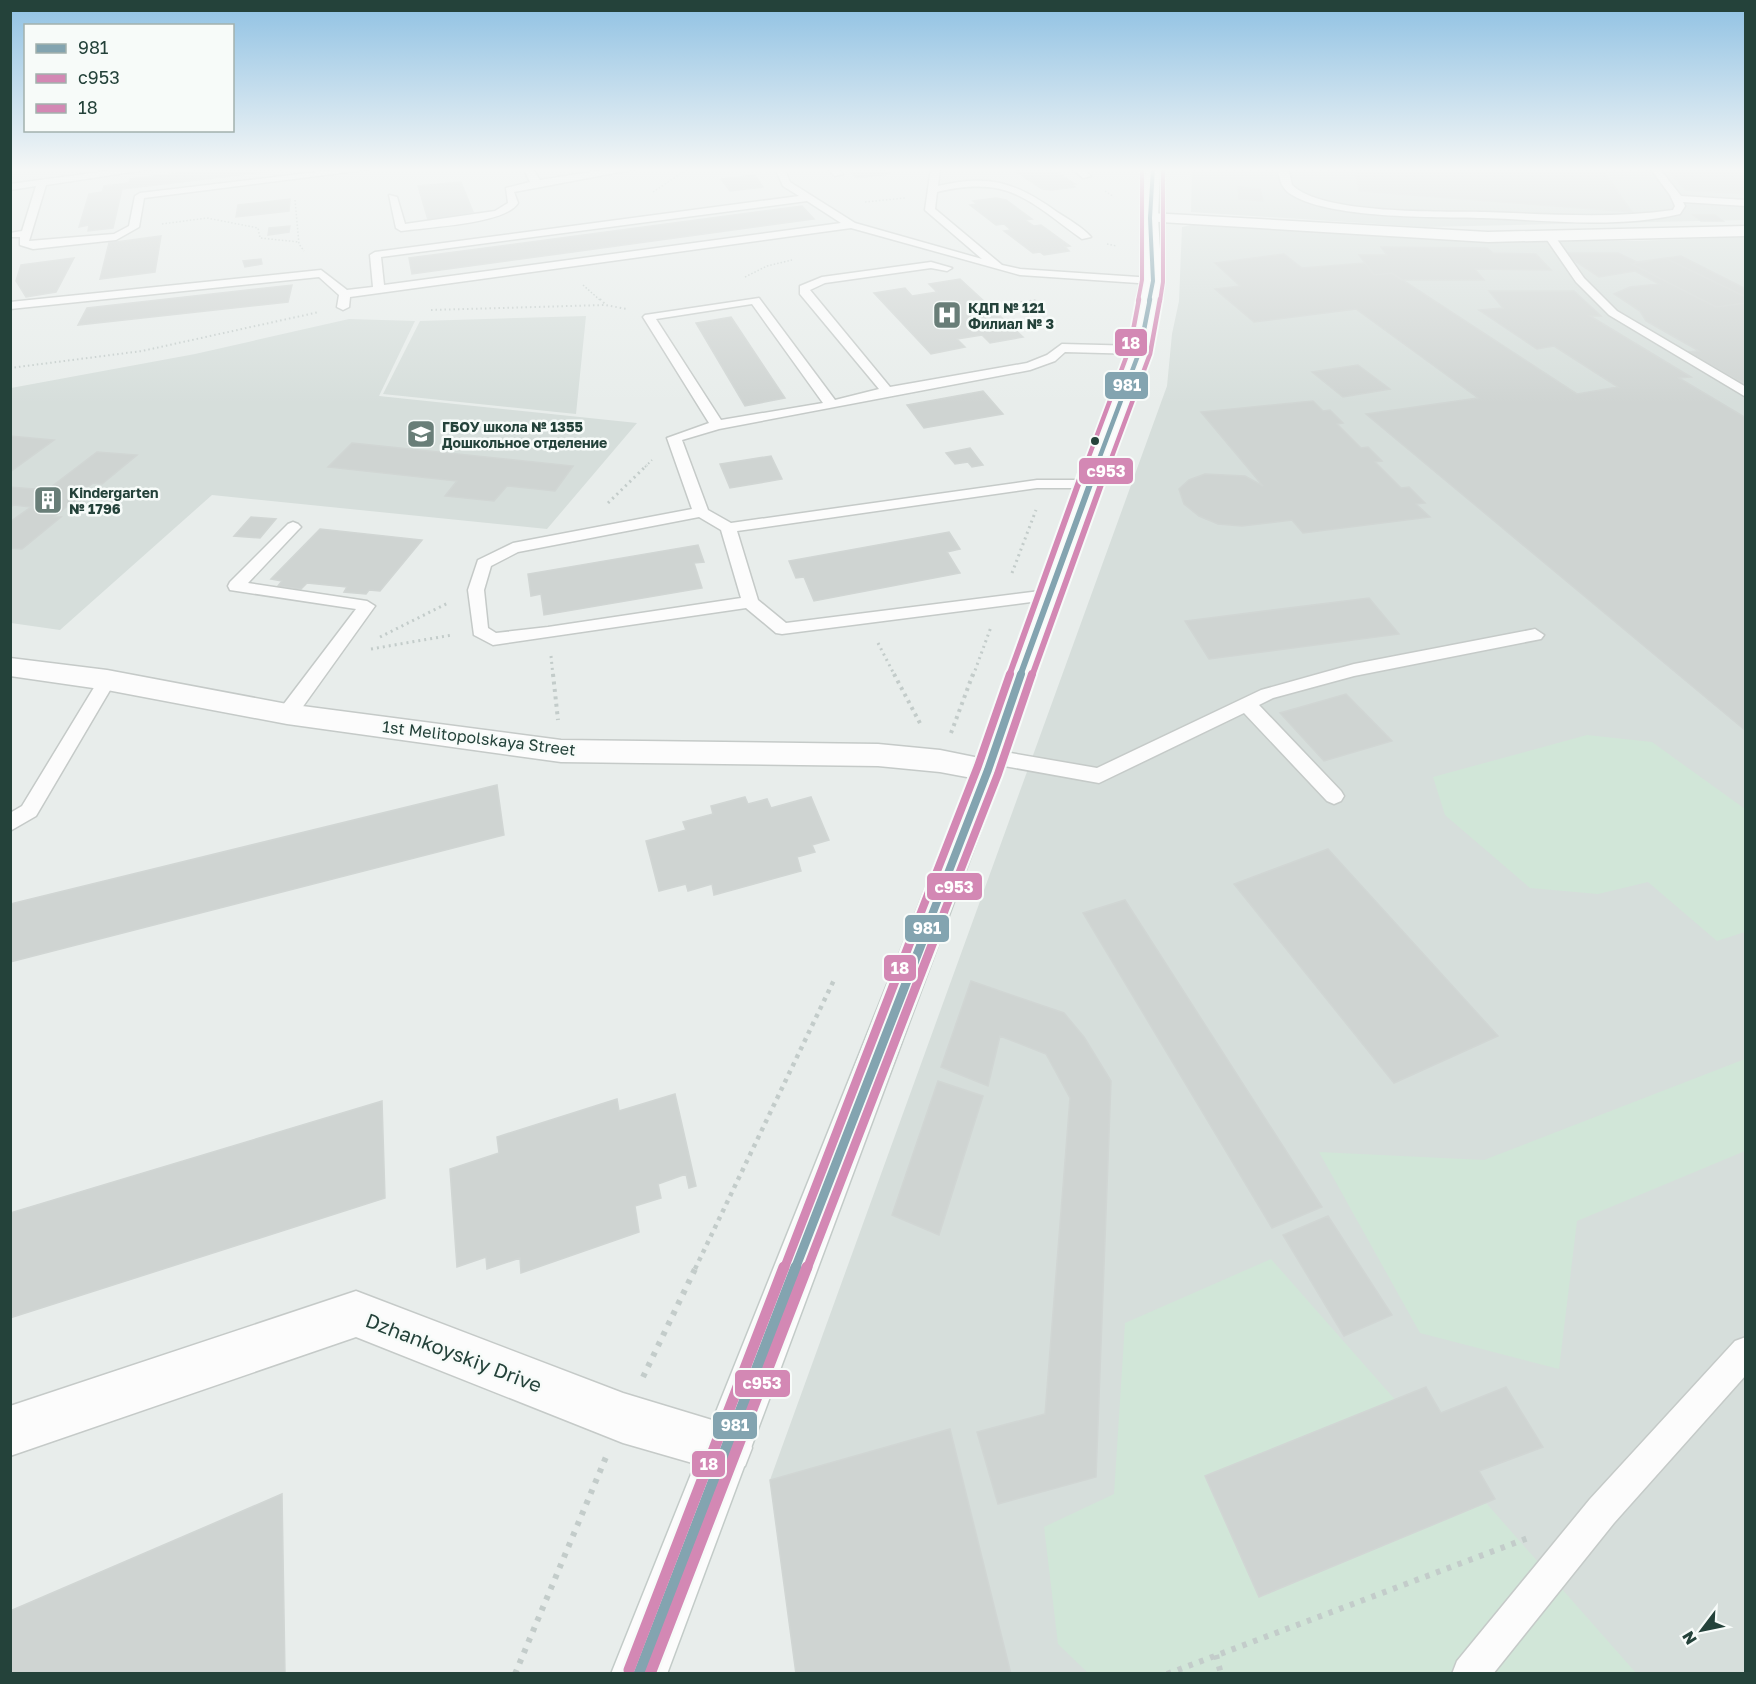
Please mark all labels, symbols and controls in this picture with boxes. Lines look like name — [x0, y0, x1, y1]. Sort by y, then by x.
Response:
legend — [24, 24, 234, 132]
text: 981 — [78, 36, 109, 58]
text: с953 — [78, 66, 120, 88]
text: 18 — [78, 96, 98, 118]
hospital icon: КДП № 121 Филиал № 3 — [931, 299, 963, 331]
place label: КДП № 121 Филиал № 3 — [968, 299, 1054, 332]
line badge: 18 — [1114, 328, 1148, 357]
text: 18 — [1122, 333, 1140, 353]
line badge: 981 — [1104, 371, 1149, 400]
text: 981 — [1113, 375, 1141, 395]
school or university icon: ГБОУ школа № 1355 Дошкольное отделение — [405, 418, 437, 450]
place label: ГБОУ школа № 1355 Дошкольное отделение — [442, 418, 607, 451]
unlabelled marker — [1089, 435, 1101, 447]
line badge: с953 — [1078, 457, 1134, 485]
text: с953 — [1087, 461, 1126, 481]
building icon: Kindergarten № 1796 — [32, 484, 64, 516]
place label: Kindergarten № 1796 — [69, 484, 158, 517]
street label: 1st Melitopolskaya Street — [381, 716, 577, 760]
line badge: с953 — [926, 872, 983, 901]
text: с953 — [935, 877, 974, 897]
line badge: 981 — [904, 914, 950, 943]
text: 981 — [913, 918, 941, 938]
line badge: 18 — [883, 954, 917, 982]
text: 18 — [891, 958, 909, 978]
street label: Dzhankoyskiy Drive — [363, 1307, 545, 1397]
line badge: с953 — [734, 1369, 791, 1398]
text: с953 — [743, 1373, 782, 1393]
line badge: 981 — [712, 1411, 758, 1440]
text: 981 — [721, 1415, 749, 1435]
line badge: 18 — [691, 1450, 726, 1478]
text: 18 — [700, 1454, 718, 1474]
north arrow — [1672, 1600, 1732, 1660]
text: N — [1678, 1627, 1701, 1648]

